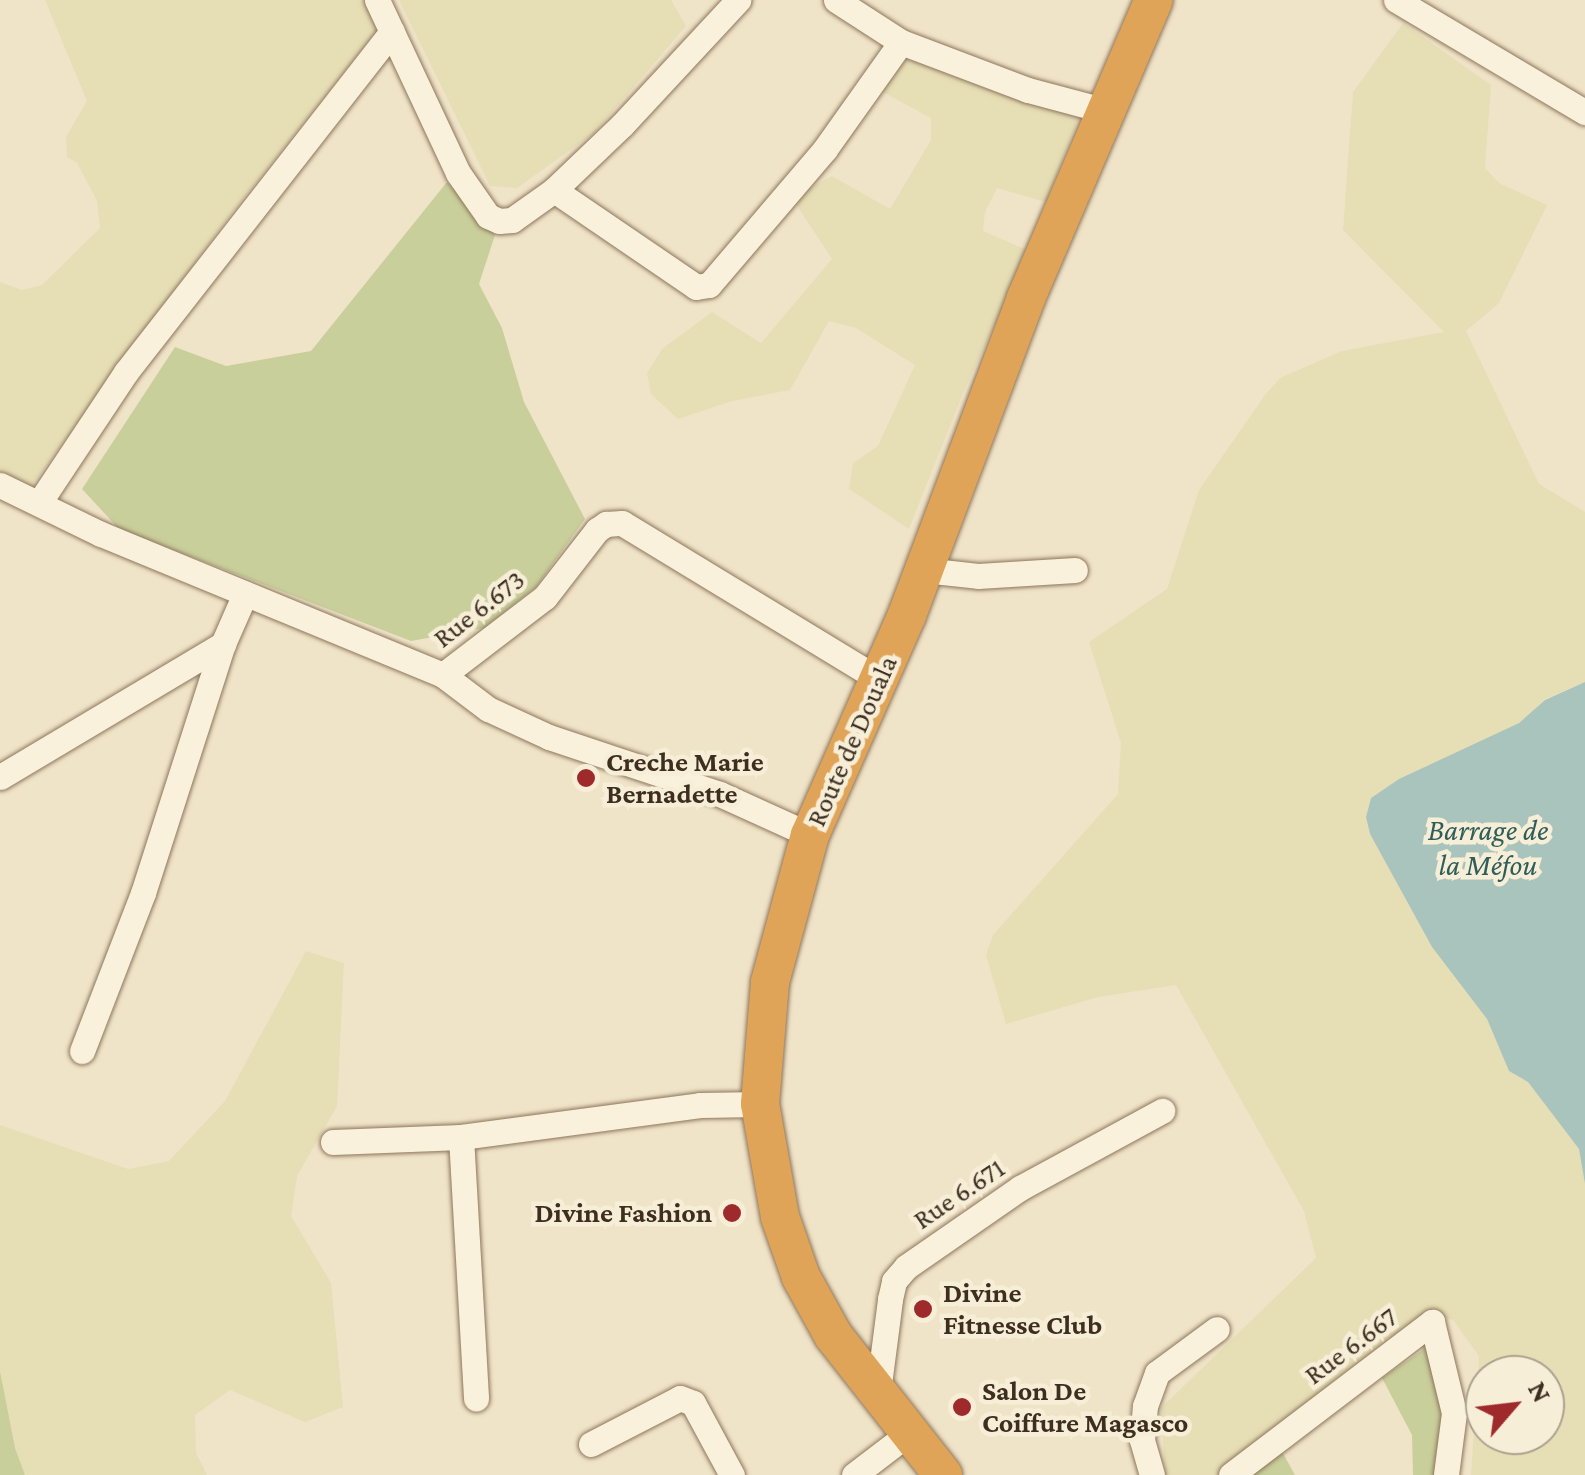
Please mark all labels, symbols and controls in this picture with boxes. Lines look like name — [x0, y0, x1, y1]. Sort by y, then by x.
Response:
street label: Rue 6.673 — [427, 563, 531, 655]
street label: Route de Douala — [799, 650, 905, 832]
place label: Creche Marie Bernadette — [606, 745, 764, 811]
marker: Creche Marie Bernadette — [575, 767, 597, 789]
water label: Barrage de la Méfou — [1428, 812, 1548, 882]
street label: Rue 6.671 — [907, 1151, 1011, 1237]
place label: Divine Fashion — [534, 1196, 712, 1230]
marker: Divine Fashion — [721, 1202, 743, 1224]
place label: Divine Fitnesse Club — [943, 1276, 1102, 1342]
marker: Divine Fitnesse Club — [912, 1298, 934, 1320]
street label: Rue 6.667 — [1298, 1300, 1404, 1392]
north arrow — [1465, 1355, 1565, 1455]
place label: Salon De Coiffure Magasco — [982, 1374, 1188, 1440]
text: N — [1522, 1376, 1558, 1407]
marker: Salon De Coiffure Magasco — [951, 1396, 973, 1418]

